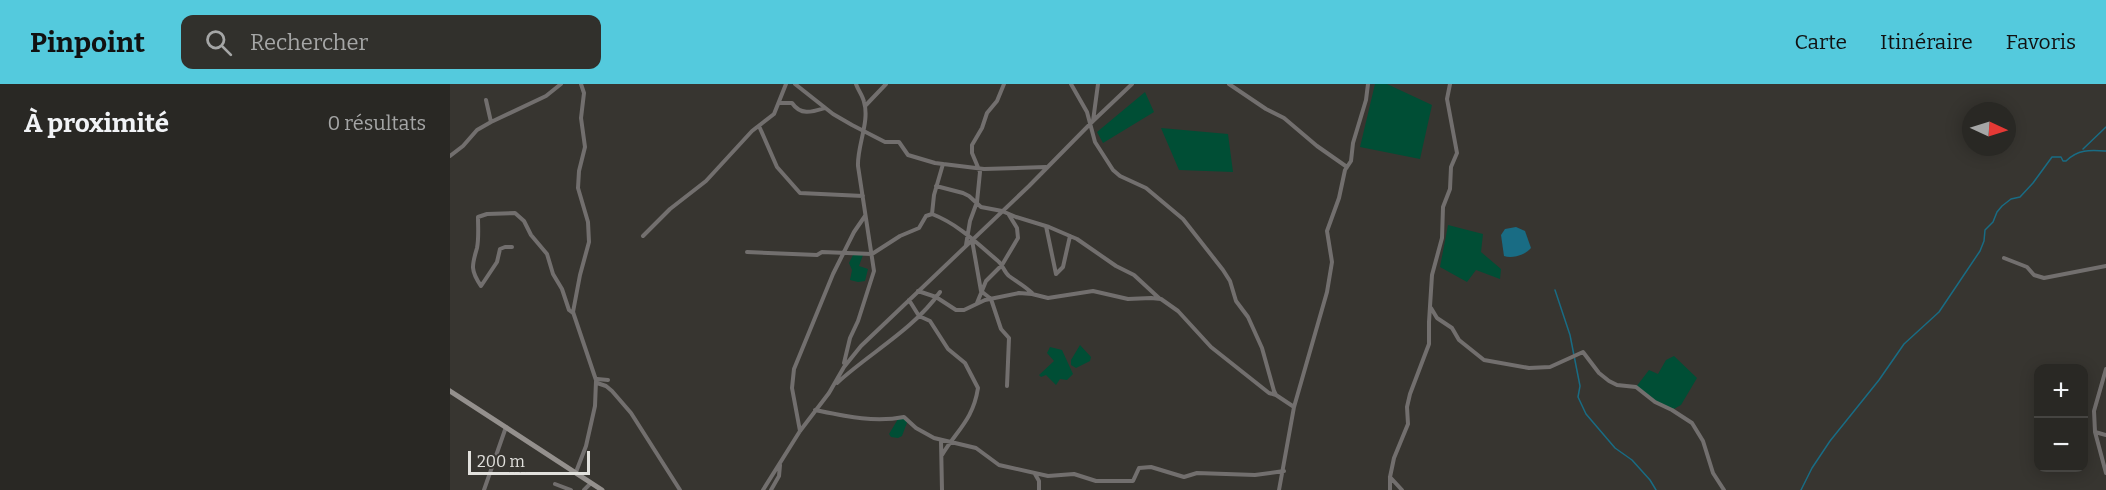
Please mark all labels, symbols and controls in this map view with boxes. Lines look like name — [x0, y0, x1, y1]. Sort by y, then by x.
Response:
search box — [181, 15, 601, 69]
text: Pinpoint — [30, 26, 145, 59]
icon: search — [202, 26, 235, 59]
text: Rechercher — [250, 29, 368, 56]
text: Carte — [1794, 29, 1847, 55]
text: Itinéraire — [1880, 29, 1973, 55]
text: Favoris — [2006, 29, 2076, 55]
north arrow — [1962, 102, 2016, 156]
text: À proximité — [24, 108, 169, 139]
text: 0 résultats — [328, 111, 426, 135]
map controls — [2034, 364, 2088, 472]
button: + — [2034, 364, 2088, 418]
button: − — [2034, 418, 2088, 472]
scale bar — [468, 448, 590, 476]
text: 200 m — [477, 452, 525, 471]

